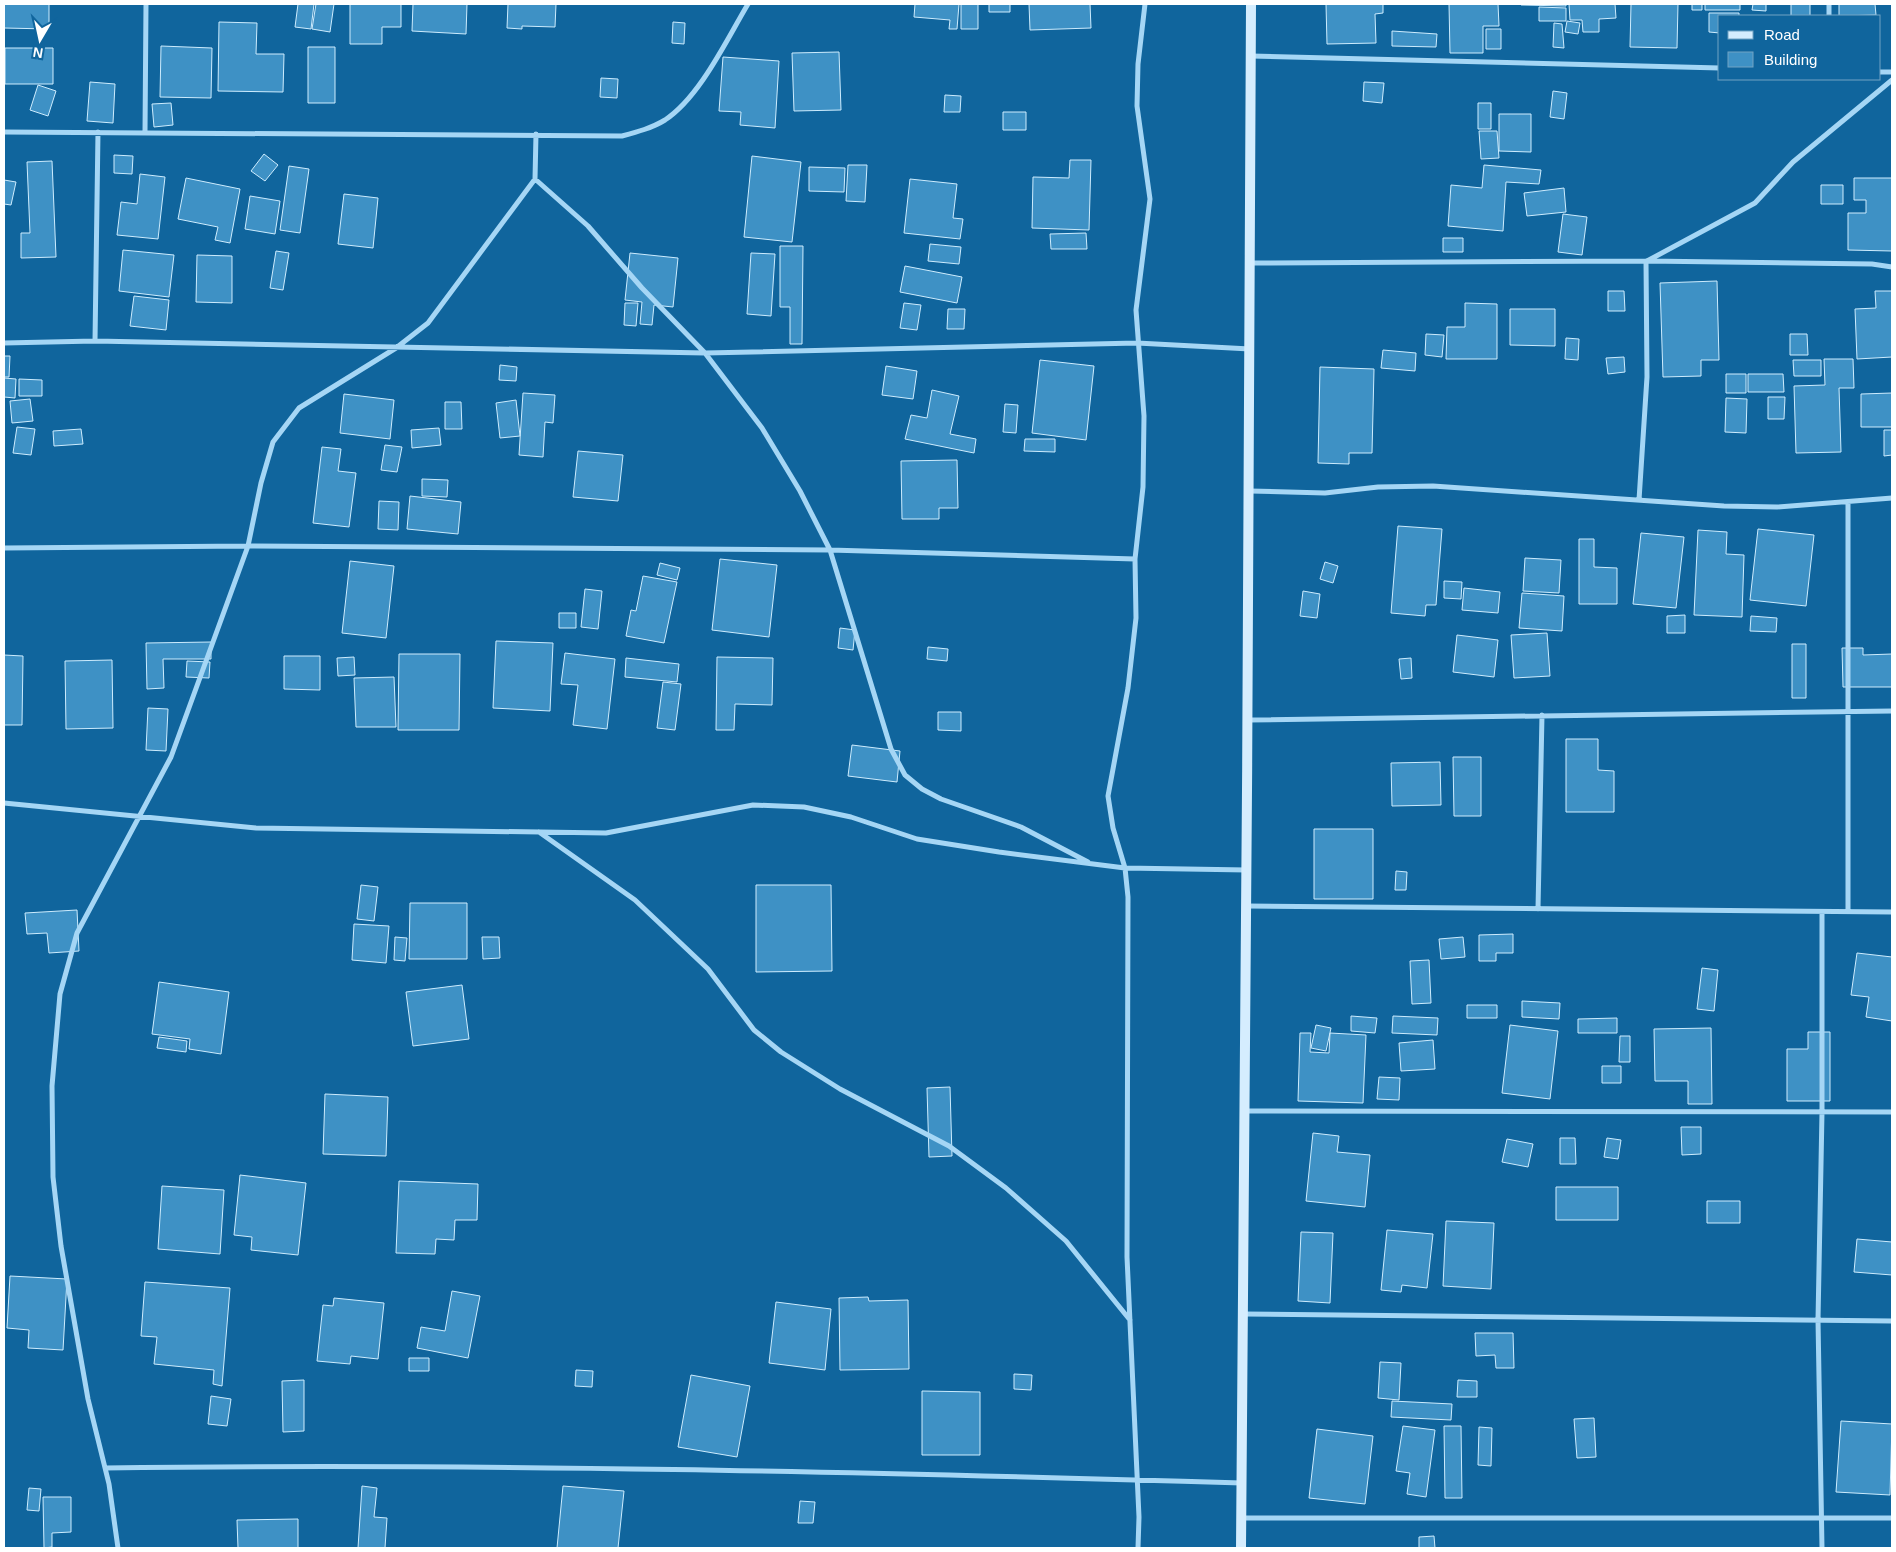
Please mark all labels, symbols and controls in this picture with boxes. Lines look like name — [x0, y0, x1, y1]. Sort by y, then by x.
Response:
north arrow — [15, 15, 65, 65]
legend — [1718, 15, 1881, 80]
text: Road — [1764, 26, 1800, 43]
text: N — [32, 44, 44, 62]
text: Building — [1764, 51, 1817, 68]

